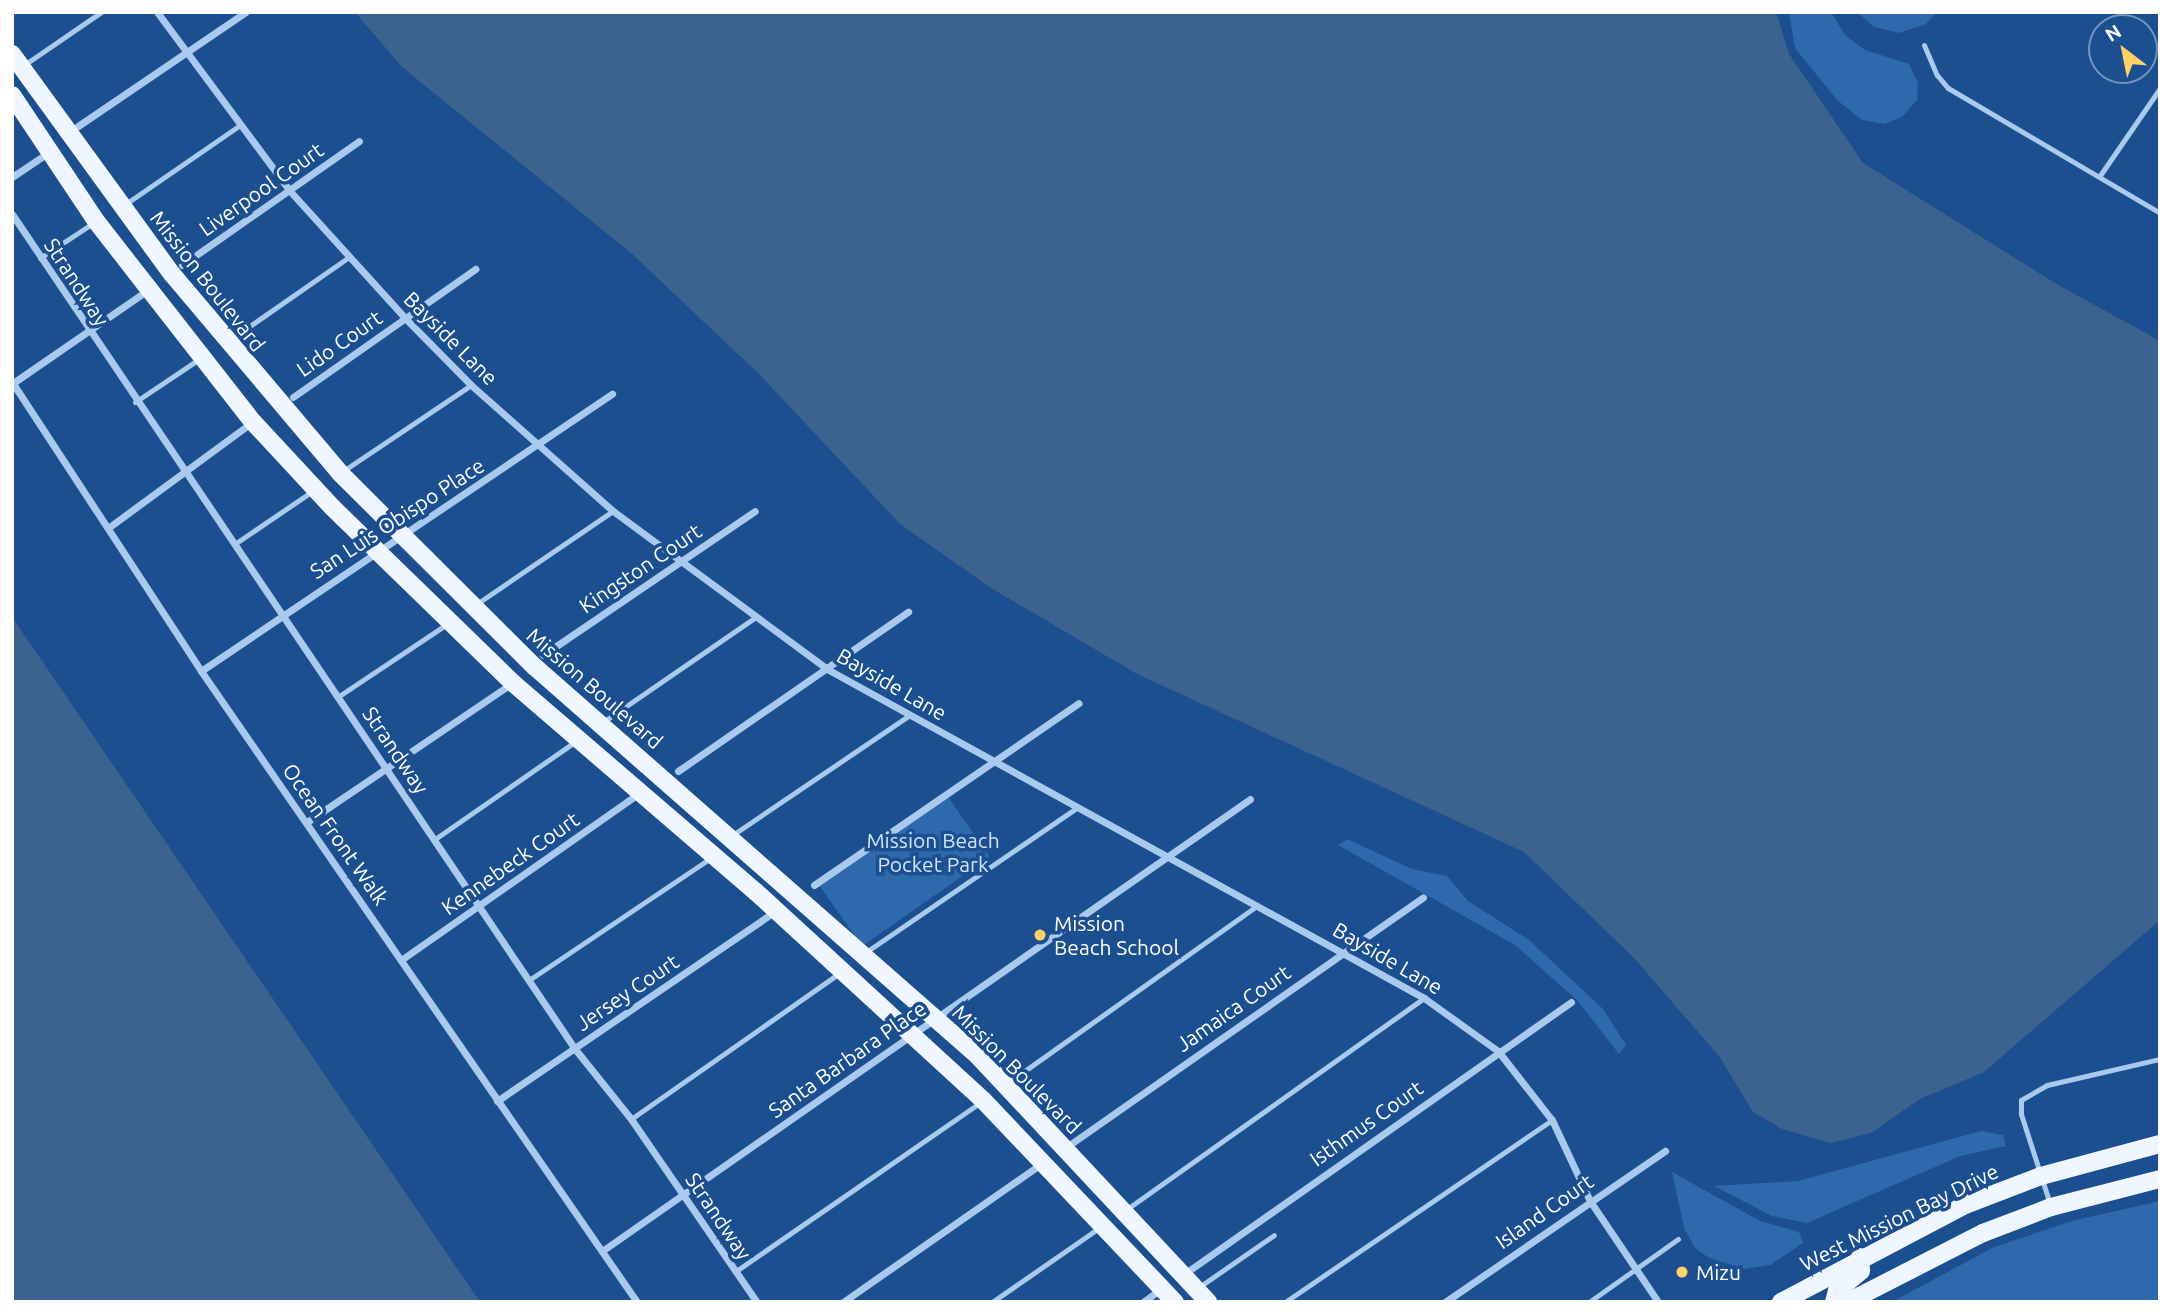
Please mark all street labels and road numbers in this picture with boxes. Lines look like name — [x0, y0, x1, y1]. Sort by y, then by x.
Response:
street label: Liverpool Court — [194, 137, 328, 241]
street label: Mission Boulevard — [145, 206, 271, 356]
street label: Strandway — [39, 233, 115, 331]
street label: Bayside Lane — [399, 286, 503, 390]
street label: Lido Court — [291, 304, 387, 382]
street label: San Luis Obispo Place — [305, 452, 489, 584]
street label: Kingston Court — [574, 518, 706, 618]
street label: Mission Boulevard — [522, 622, 668, 754]
street label: Bayside Lane — [833, 643, 951, 725]
street label: Strandway — [358, 702, 434, 798]
street label: Ocean Front Walk — [278, 758, 394, 910]
street label: Kennebeck Court — [436, 806, 584, 920]
street label: Bayside Lane — [1329, 917, 1447, 999]
street label: Jersey Court — [571, 948, 683, 1036]
street label: Jamaica Court — [1171, 959, 1295, 1057]
street label: Santa Barbara Place — [763, 995, 931, 1123]
street label: Mission Boulevard — [947, 999, 1087, 1139]
street label: Isthmus Court — [1305, 1075, 1427, 1171]
street label: West Mission Bay Drive — [1796, 1158, 2002, 1276]
street label: Strandway — [681, 1168, 757, 1264]
street label: Island Court — [1490, 1168, 1598, 1254]

